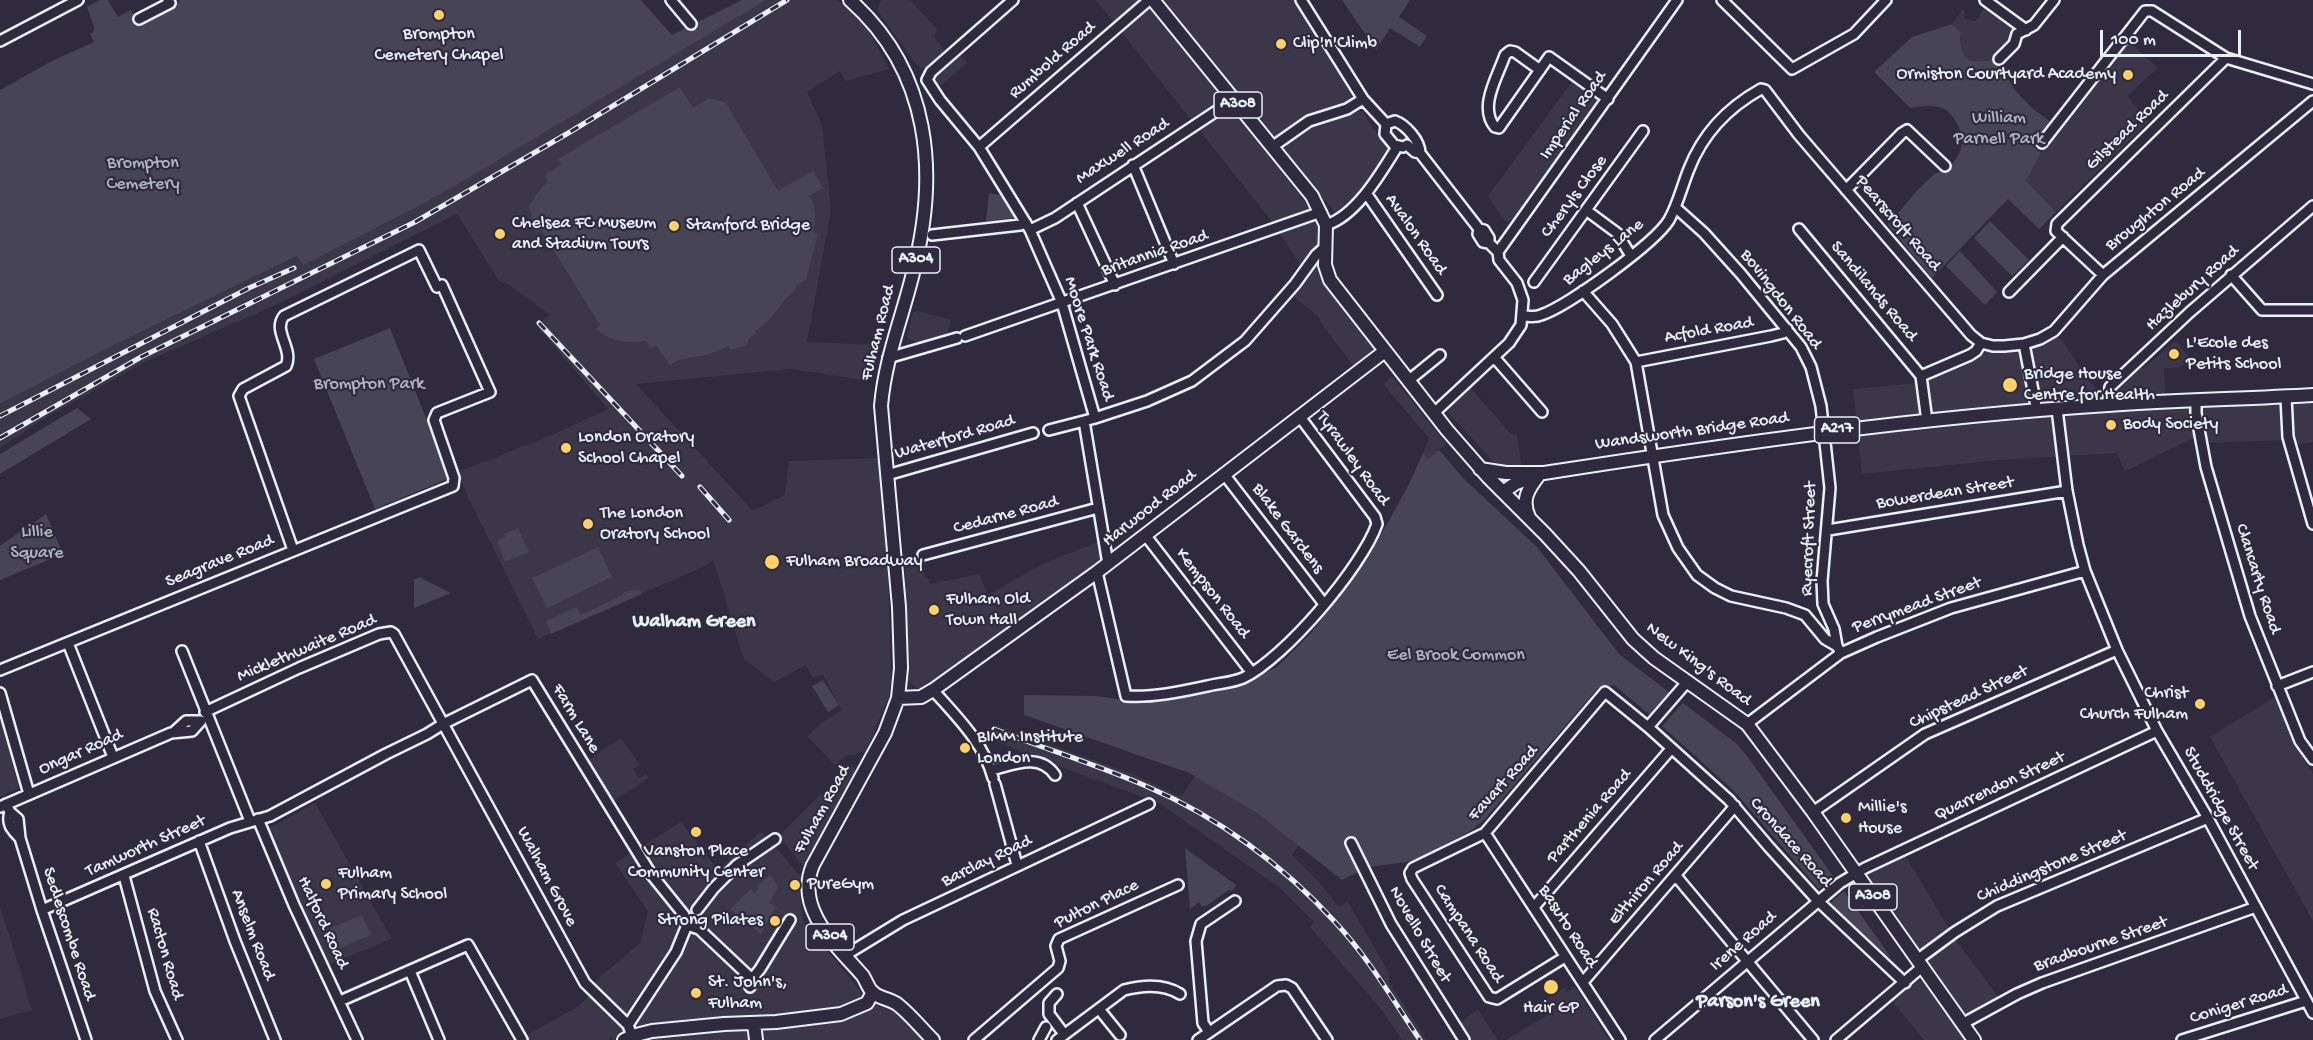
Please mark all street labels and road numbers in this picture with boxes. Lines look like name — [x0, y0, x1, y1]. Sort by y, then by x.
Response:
street label: Rumbold Road — [1005, 18, 1101, 104]
street label: Imperial Road — [1536, 68, 1612, 164]
street label: Gilstead Road — [2082, 86, 2174, 176]
road number: A308 — [1214, 92, 1262, 118]
street label: Maxwell Road — [1072, 114, 1174, 190]
street label: Cheryls Close — [1537, 151, 1613, 243]
street label: Broughton Road — [2102, 163, 2210, 257]
street label: Pearscroft Road — [1849, 171, 1945, 277]
street label: Avalon Road — [1379, 190, 1451, 280]
street label: Bagleys Lane — [1559, 215, 1649, 291]
street label: Britannia Road — [1099, 226, 1211, 282]
street label: Sandilands Road — [1825, 237, 1921, 347]
street label: Hazlebury Road — [2142, 241, 2244, 337]
street label: Bovingdon Road — [1734, 246, 1826, 354]
road number: A304 — [892, 247, 940, 273]
street label: Moore Park Road — [1058, 274, 1118, 404]
street label: Fulham Road — [857, 283, 901, 383]
street label: Acfold Road — [1663, 313, 1755, 349]
street label: Tyrawley Road — [1310, 407, 1394, 511]
street label: Wandsworth Bridge Road — [1594, 408, 1790, 456]
street label: Waterford Road — [893, 411, 1017, 465]
road number: A217 — [1814, 417, 1860, 443]
street label: Harwood Road — [1099, 466, 1201, 552]
street label: Bowerdean Street — [1875, 472, 2015, 516]
street label: Blake Gardens — [1246, 480, 1328, 578]
street label: Ryecroft Street — [1797, 481, 1823, 597]
street label: Cedarne Road — [951, 492, 1061, 540]
street label: Clancarty Road — [2229, 521, 2285, 637]
street label: Seagrave Road — [163, 530, 277, 594]
street label: Kempson Road — [1170, 544, 1254, 644]
street label: Perrymead Street — [1850, 573, 1984, 639]
street label: Micklethwaite Road — [234, 610, 380, 688]
street label: New King's Road — [1641, 618, 1755, 712]
street label: Chipstead Street — [1906, 661, 2032, 735]
street label: Farm Lane — [546, 680, 604, 758]
street label: Ongar Road — [36, 725, 126, 781]
street label: Favart Road — [1464, 742, 1544, 826]
street label: Studdridge Street — [2177, 743, 2263, 875]
street label: Quarrendon Street — [1931, 747, 2069, 827]
street label: Fulham Road — [790, 762, 856, 858]
street label: Parthenia Road — [1543, 765, 1637, 869]
street label: Crondace Road — [1744, 794, 1836, 892]
street label: Tamworth Street — [83, 811, 209, 883]
street label: Walham Grove — [511, 823, 581, 931]
street label: Chiddingstone Street — [1974, 826, 2130, 908]
street label: Barclay Road — [938, 831, 1036, 893]
street label: Elthiron Road — [1605, 838, 1689, 930]
street label: Sedlescombe Road — [36, 865, 100, 1003]
street label: Halford Road — [291, 873, 353, 973]
street label: Pulton Place — [1051, 875, 1143, 935]
street label: Campana Road — [1428, 881, 1508, 987]
street label: Basuto Road — [1532, 881, 1602, 973]
street label: Novello Street — [1383, 883, 1455, 987]
road number: A308 — [1849, 884, 1897, 910]
street label: Anselm Road — [225, 887, 279, 983]
street label: Racton Road — [141, 906, 187, 1002]
street label: Irene Road — [1706, 907, 1782, 977]
street label: Bradbourne Street — [2031, 912, 2171, 978]
road number: A304 — [806, 924, 854, 950]
street label: Coniger Road — [2188, 980, 2290, 1030]

